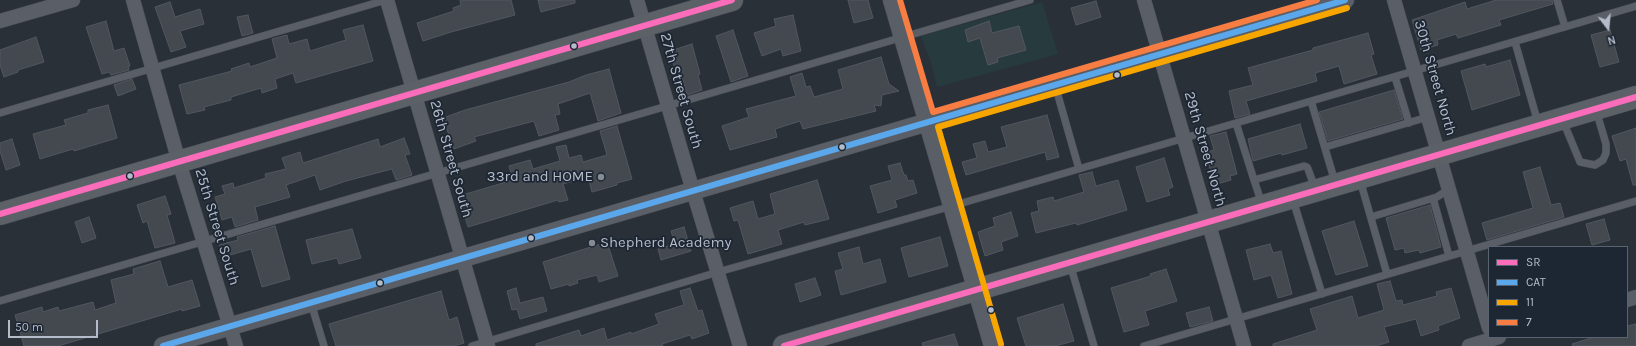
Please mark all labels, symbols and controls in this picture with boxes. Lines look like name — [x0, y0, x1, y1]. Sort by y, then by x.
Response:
north arrow — [1588, 8, 1628, 48]
street label: 30th Street North — [1410, 18, 1460, 138]
street label: 27th Street South — [656, 31, 706, 151]
text: N — [1606, 33, 1617, 47]
unlabelled marker — [569, 41, 579, 51]
unlabelled marker — [1112, 70, 1122, 80]
street label: 29th Street North — [1180, 89, 1230, 209]
street label: 26th Street South — [426, 98, 476, 220]
unlabelled marker — [837, 142, 847, 152]
street label: 25th Street South — [191, 166, 243, 288]
place label: 33rd and HOME — [487, 168, 593, 186]
unlabelled marker — [125, 171, 135, 181]
marker: 33rd and HOME — [596, 172, 606, 182]
unlabelled marker — [526, 233, 536, 243]
place label: Shepherd Academy — [600, 234, 731, 252]
marker: Shepherd Academy — [587, 238, 597, 248]
legend — [1488, 246, 1628, 338]
text: SR — [1526, 255, 1541, 269]
text: CAT — [1526, 275, 1546, 289]
unlabelled marker — [375, 278, 385, 288]
text: 11 — [1526, 295, 1534, 309]
unlabelled marker — [986, 305, 996, 315]
scale bar — [10, 312, 100, 338]
text: 7 — [1526, 315, 1532, 329]
text: 50 m — [15, 320, 43, 334]

